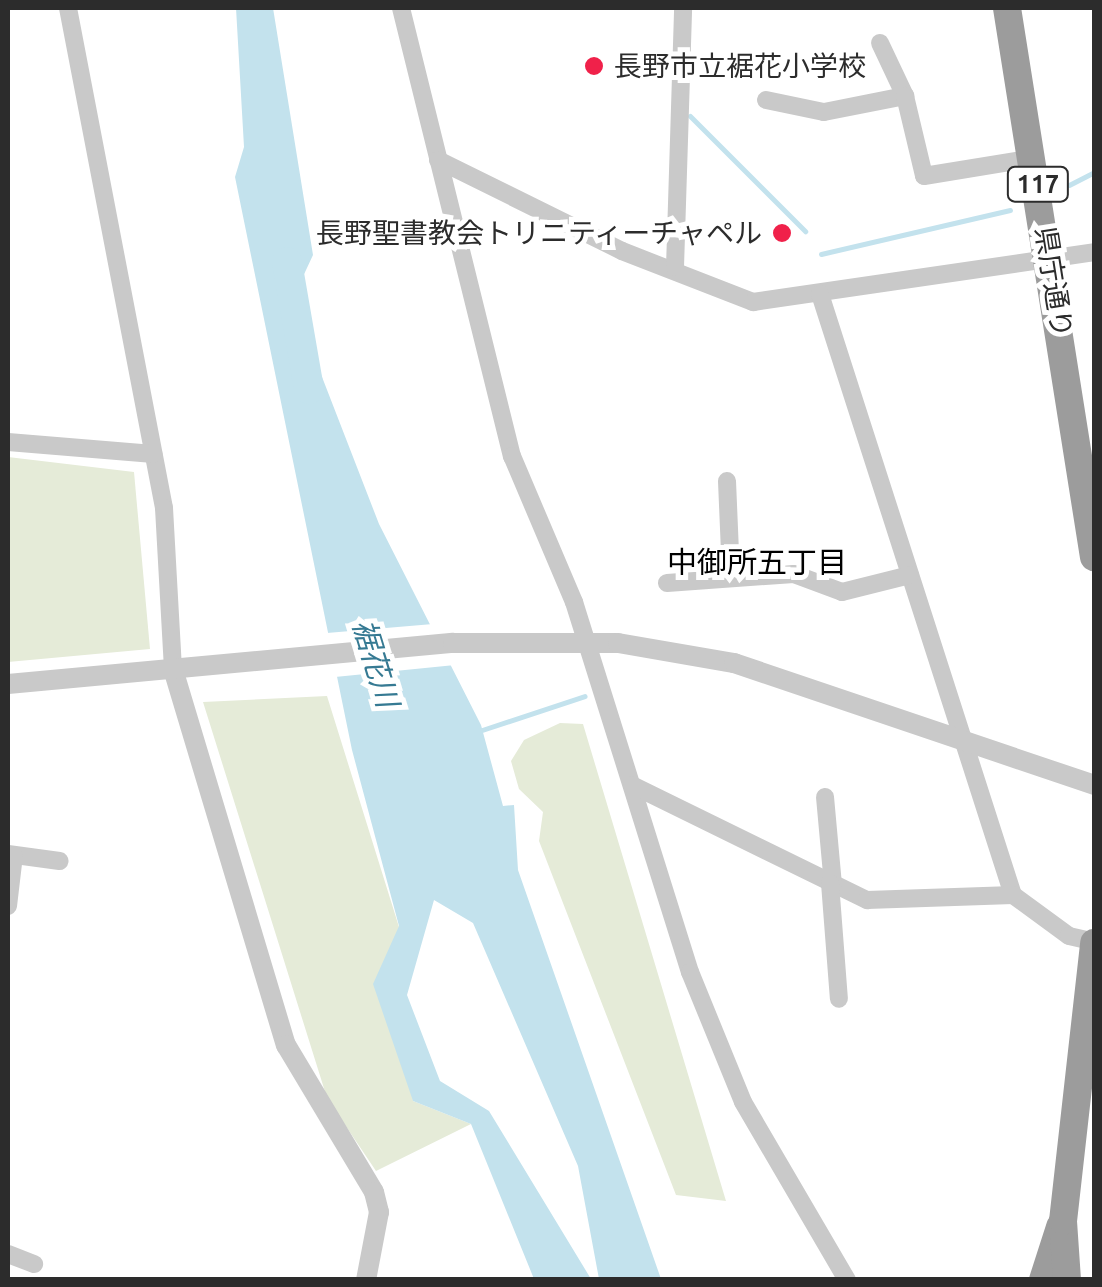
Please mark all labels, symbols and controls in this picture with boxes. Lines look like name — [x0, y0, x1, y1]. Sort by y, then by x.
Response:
place label: 長野市立裾花小学校 — [614, 49, 866, 83]
marker: 長野市立裾花小学校 — [583, 55, 605, 77]
road number: 117 — [1006, 164, 1070, 204]
place label: 長野聖書教会トリニティーチャペル — [314, 216, 762, 250]
marker: 長野聖書教会トリニティーチャペル — [771, 222, 793, 244]
street label: 県庁通り — [1029, 224, 1079, 340]
district label: 中御所五丁目 — [667, 544, 847, 580]
water label: 裾花川 — [346, 615, 406, 711]

